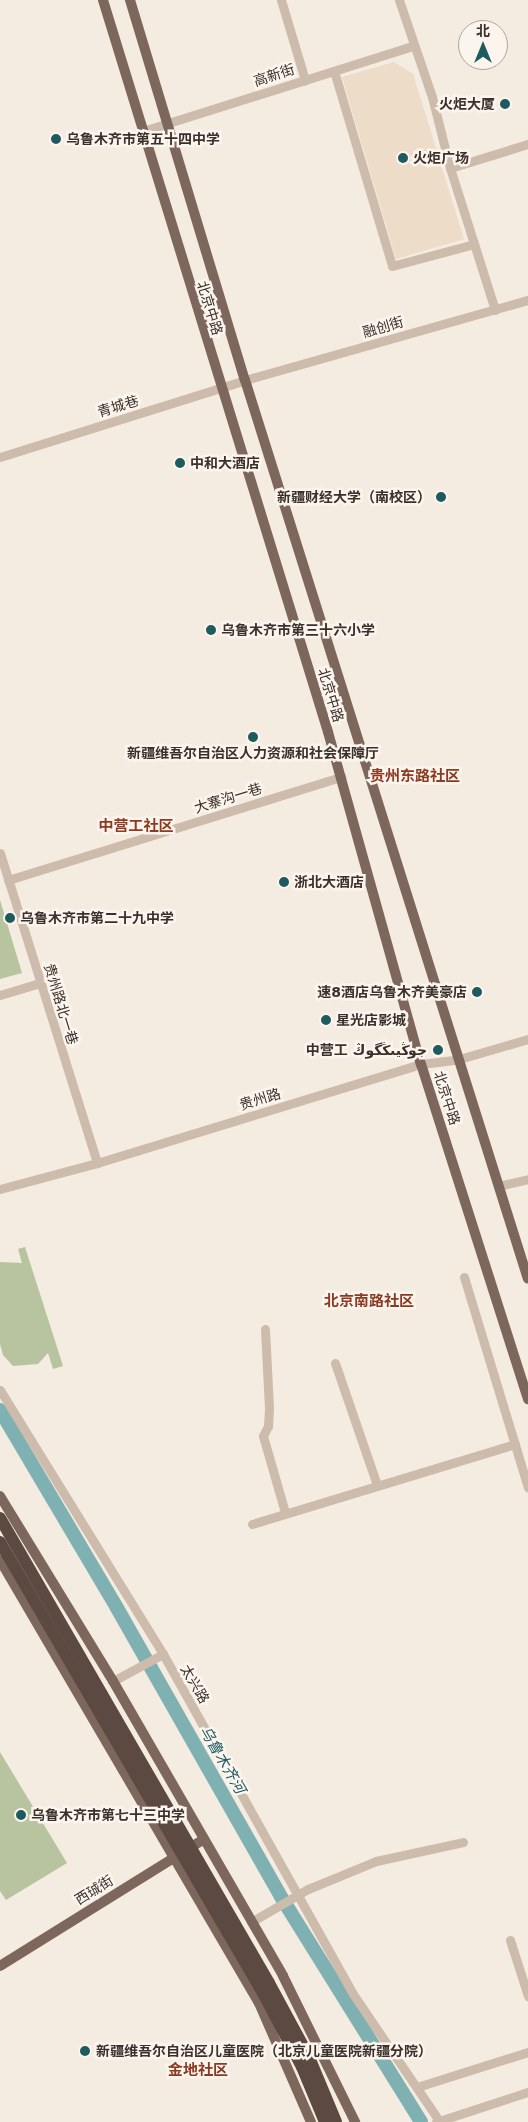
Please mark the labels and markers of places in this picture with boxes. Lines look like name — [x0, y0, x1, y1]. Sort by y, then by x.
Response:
place label: 火炬大厦 — [439, 96, 495, 112]
marker: 火炬大厦 — [499, 98, 511, 110]
place label: 乌鲁木齐市第五十四中学 — [66, 131, 220, 147]
marker: 乌鲁木齐市第五十四中学 — [50, 133, 62, 145]
place label: 火炬广场 — [413, 150, 469, 166]
marker: 火炬广场 — [397, 152, 409, 164]
place label: 中和大酒店 — [190, 455, 260, 471]
marker: 中和大酒店 — [174, 457, 186, 469]
place label: 新疆财经大学（南校区） — [277, 489, 431, 505]
marker: 新疆财经大学（南校区） — [435, 491, 447, 503]
place label: 乌鲁木齐市第三十六小学 — [221, 622, 375, 638]
marker: 乌鲁木齐市第三十六小学 — [205, 624, 217, 636]
marker: 新疆维吾尔自治区人力资源和社会保障厅 — [247, 731, 259, 743]
place label: 新疆维吾尔自治区人力资源和社会保障厅 — [127, 745, 379, 761]
place label: 浙北大酒店 — [294, 874, 364, 890]
marker: 浙北大酒店 — [278, 876, 290, 888]
place label: 乌鲁木齐市第二十九中学 — [20, 910, 174, 926]
marker: 乌鲁木齐市第二十九中学 — [4, 912, 16, 924]
place label: 速8酒店乌鲁木齐美豪店 — [317, 984, 467, 1000]
marker: 速8酒店乌鲁木齐美豪店 — [471, 986, 483, 998]
place label: 星光店影城 — [336, 1012, 406, 1028]
marker: 星光店影城 — [320, 1014, 332, 1026]
place label: 中营工 جوڭيىڭگوڭ — [306, 1042, 427, 1058]
marker: 中营工 جوڭيىڭگوڭ — [431, 1043, 445, 1057]
place label: 乌鲁木齐市第七十三中学 — [31, 1807, 185, 1823]
marker: 乌鲁木齐市第七十三中学 — [15, 1809, 27, 1821]
place label: 新疆维吾尔自治区儿童医院（北京儿童医院新疆分院） — [96, 2043, 432, 2059]
marker: 新疆维吾尔自治区儿童医院（北京儿童医院新疆分院） — [78, 2044, 92, 2058]

